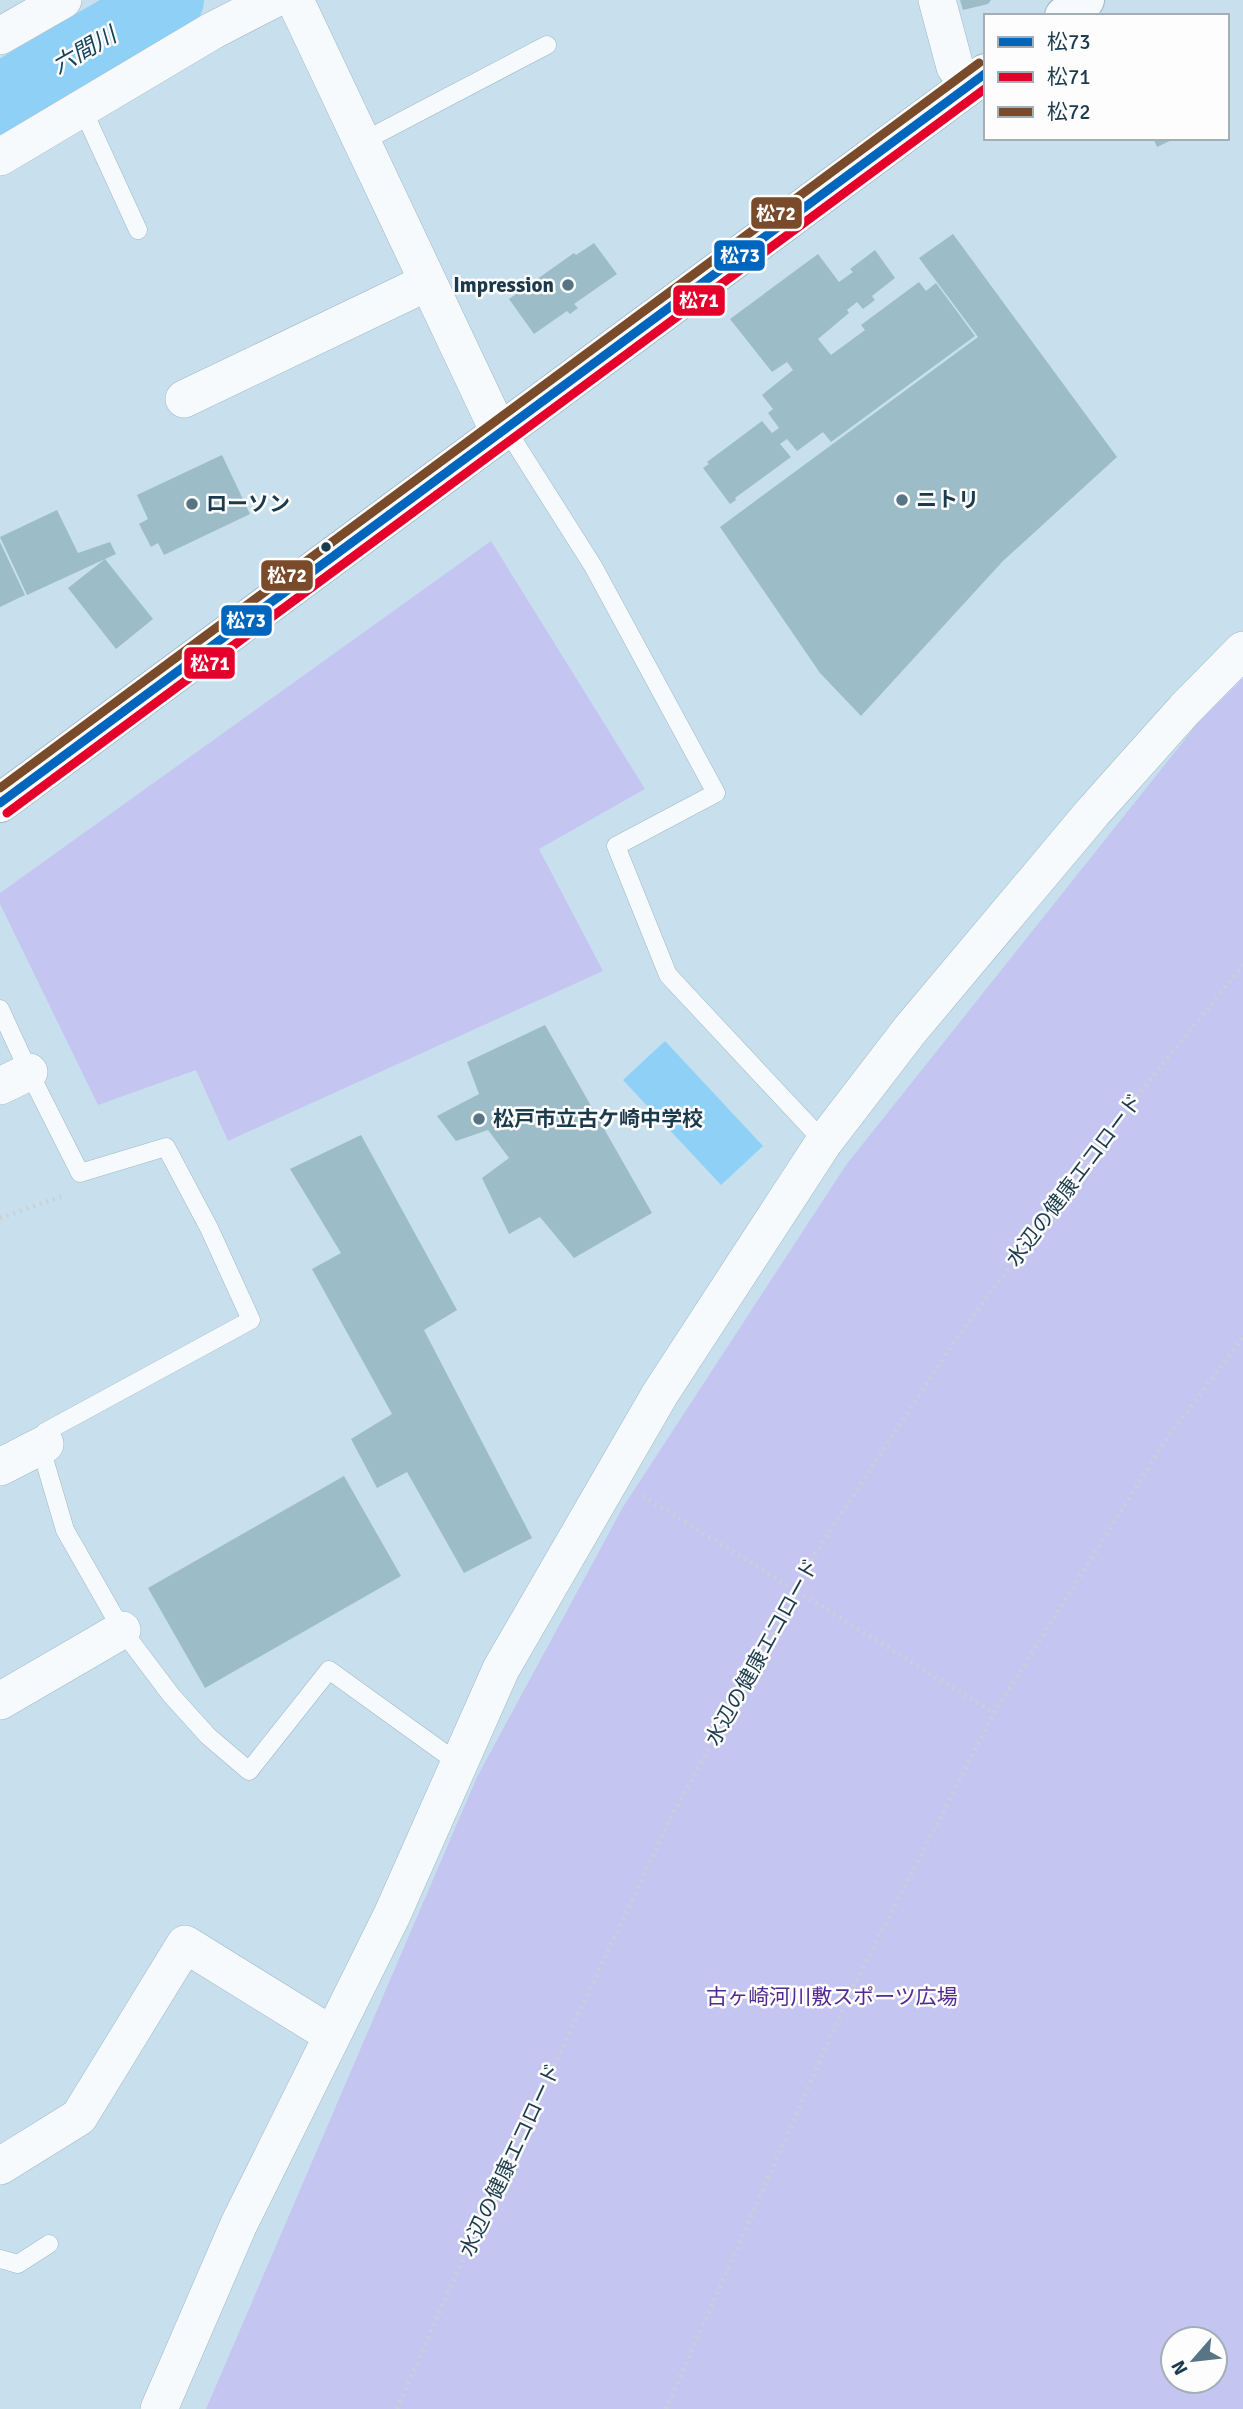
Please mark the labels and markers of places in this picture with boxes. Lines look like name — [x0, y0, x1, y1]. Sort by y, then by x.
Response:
place label: Impression — [453, 272, 554, 298]
marker: Impression — [560, 277, 576, 293]
place label: ニトリ — [916, 487, 979, 513]
place label: ローソン — [206, 491, 290, 517]
marker: ニトリ — [894, 492, 910, 508]
marker: ローソン — [184, 496, 200, 512]
unlabelled marker — [319, 540, 333, 554]
place label: 松戸市立古ケ崎中学校 — [493, 1106, 703, 1132]
marker: 松戸市立古ケ崎中学校 — [471, 1111, 487, 1127]

